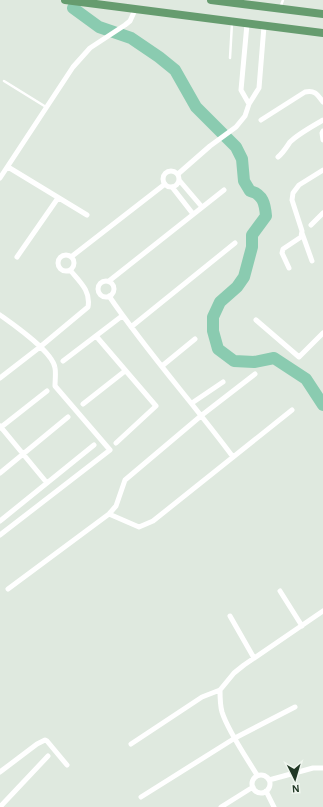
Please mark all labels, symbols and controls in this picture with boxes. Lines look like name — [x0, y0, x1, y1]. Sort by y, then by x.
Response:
north arrow — [275, 759, 315, 799]
text: N — [292, 783, 300, 794]

